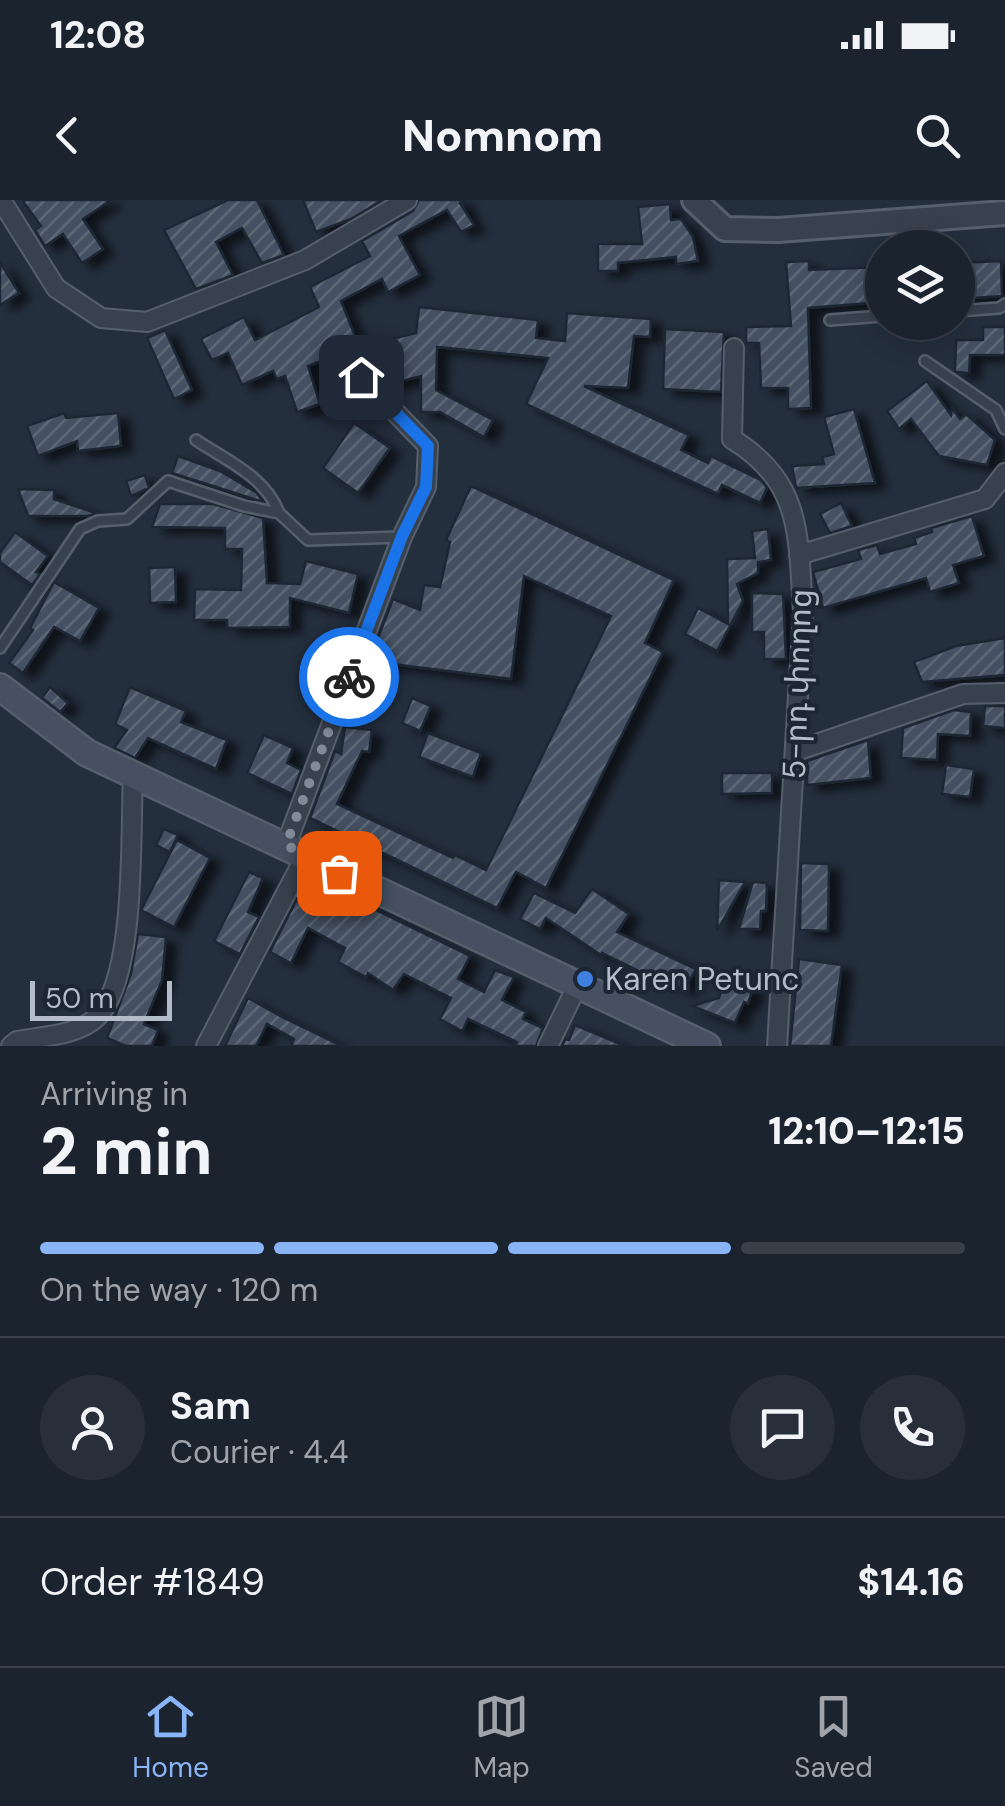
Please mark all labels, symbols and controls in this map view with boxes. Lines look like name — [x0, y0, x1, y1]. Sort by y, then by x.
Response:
text: 12:08 — [50, 10, 146, 60]
text: Nomnom — [402, 106, 603, 165]
icon: back — [40, 108, 95, 163]
icon: search — [910, 108, 965, 163]
map controls — [865, 230, 975, 340]
button: layers — [865, 230, 975, 340]
pin — [319, 335, 404, 420]
icon: home — [334, 350, 389, 405]
street label: 5-րդ փողոց — [773, 588, 821, 780]
courier — [299, 627, 399, 727]
icon: bike — [322, 650, 377, 705]
pin — [297, 831, 382, 916]
icon: bag — [312, 846, 367, 901]
place label: Karen Petunc — [605, 958, 800, 1000]
marker: Karen Petunc — [574, 968, 596, 990]
scale bar — [30, 976, 172, 1020]
text: 50 m — [45, 980, 114, 1017]
text: Arriving in — [40, 1073, 188, 1115]
text: 12:10–12:15 — [768, 1106, 965, 1156]
text: 2 min — [40, 1110, 213, 1194]
text: On the way · 120 m — [40, 1269, 318, 1311]
button: person — [40, 1375, 145, 1480]
button: chat — [730, 1375, 835, 1480]
button: phone — [860, 1375, 965, 1480]
text: Sam — [170, 1381, 251, 1431]
text: Courier · 4.4 — [170, 1431, 348, 1473]
text: Order #1849 — [40, 1557, 265, 1607]
text: $14.16 — [857, 1557, 965, 1607]
tab: Home — [132, 1689, 209, 1786]
tab: Map — [473, 1689, 530, 1786]
tab: Saved — [794, 1689, 873, 1786]

